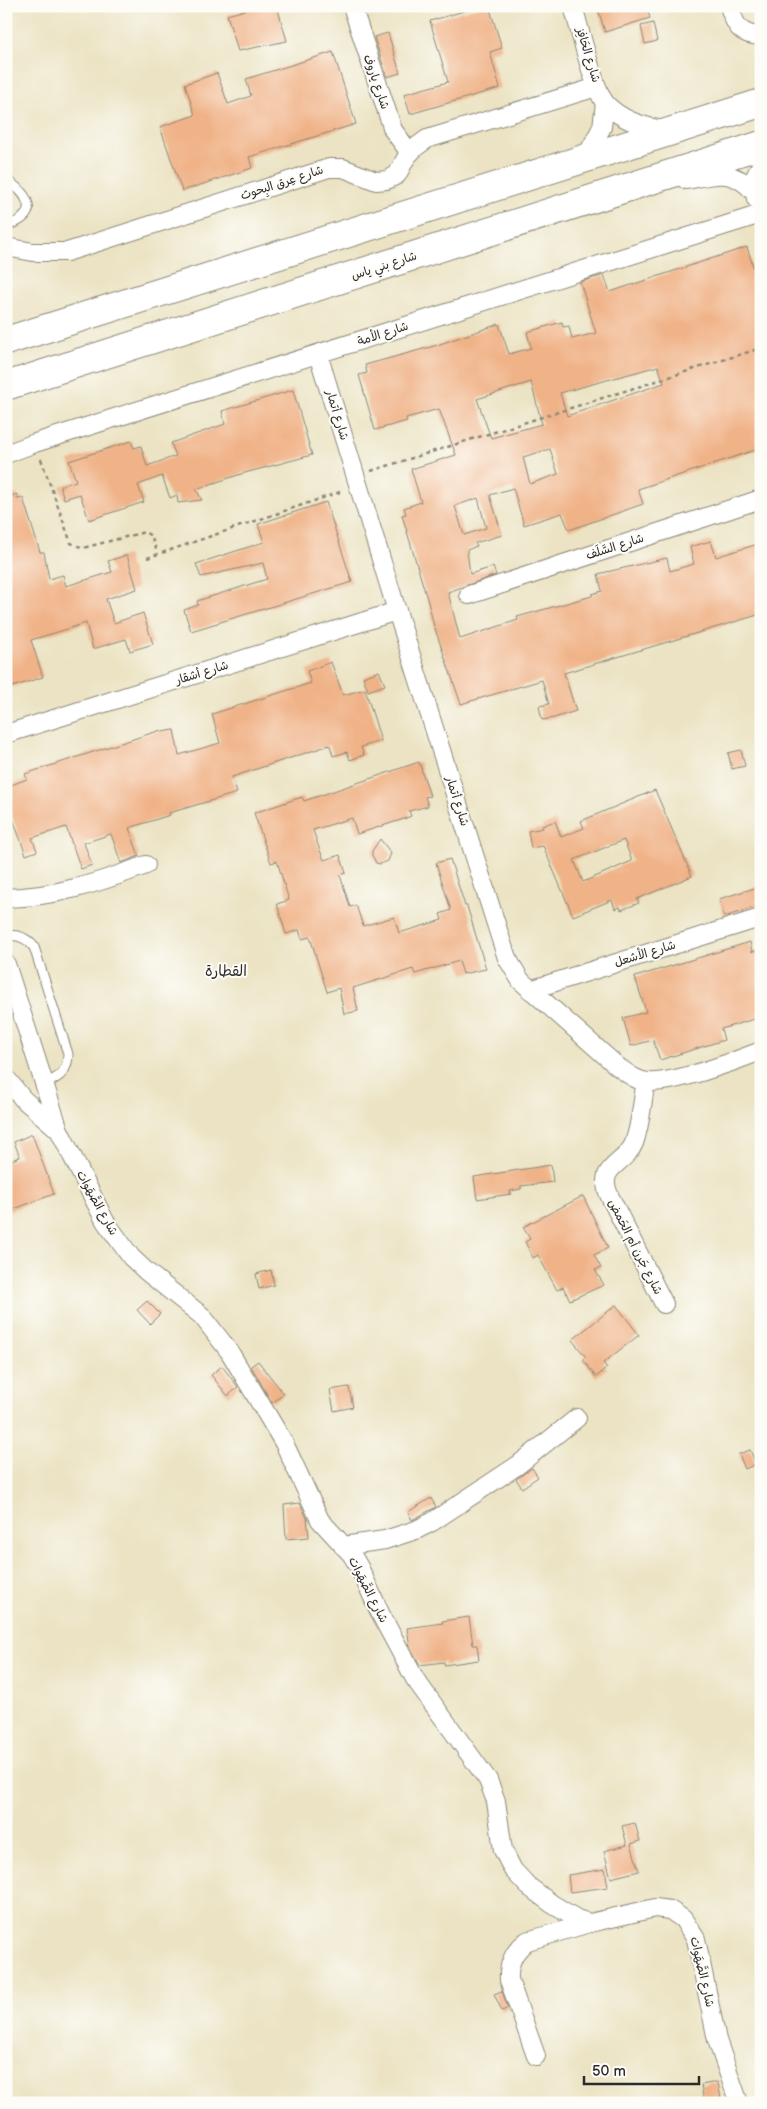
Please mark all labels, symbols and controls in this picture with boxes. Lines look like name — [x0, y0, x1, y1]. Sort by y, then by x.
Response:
street label: شارع الحَافِز — [571, 25, 603, 85]
street label: شارع ياروف — [359, 53, 392, 112]
street label: شارع عِرق البِحوث — [239, 163, 326, 205]
street label: شارع بني ياس — [349, 248, 420, 287]
street label: شارع الأمة — [355, 318, 411, 350]
street label: شارع أتمار — [321, 387, 352, 442]
street label: شارع السَّلَف — [584, 529, 646, 564]
street label: شارع أشقار — [173, 658, 231, 689]
street label: شارع أتمار — [441, 773, 472, 828]
street label: شارع الأشعل — [612, 937, 678, 971]
district label: القطارة — [205, 962, 247, 981]
street label: شارع الصَّهَوات — [72, 1167, 122, 1239]
street label: شارع جَرن أم الحَمض — [604, 1197, 666, 1298]
street label: شارع الصَّهَوات — [344, 1554, 392, 1626]
street label: شارع الصَّهَوات — [686, 1935, 719, 2009]
scale bar — [584, 2054, 700, 2086]
text: 50 m — [592, 2062, 626, 2081]

